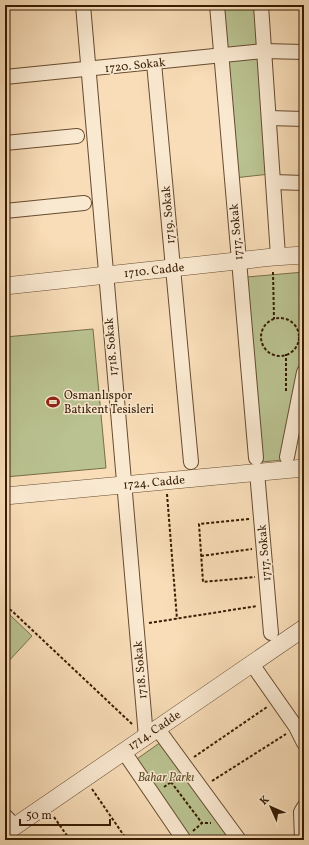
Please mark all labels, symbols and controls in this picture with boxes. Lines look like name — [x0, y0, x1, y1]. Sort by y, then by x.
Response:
street label: 1720. Sokak — [104, 55, 167, 77]
street label: 1719. Sokak — [158, 185, 180, 245]
street label: 1717. Sokak — [227, 202, 247, 261]
street label: 1710. Cadde — [123, 260, 185, 282]
street label: 1718. Sokak — [101, 317, 123, 377]
place label: Osmanlıspor Batıkent Tesisleri — [64, 388, 155, 418]
sports icon: Osmanlıspor Batıkent Tesisleri — [45, 394, 61, 410]
street label: 1724. Cadde — [123, 472, 186, 494]
street label: 1717. Sokak — [255, 523, 275, 582]
street label: 1718. Sokak — [130, 640, 152, 700]
street label: 1714. Cadde — [125, 707, 184, 754]
park label: Bahar Parkı — [138, 770, 194, 786]
north arrow — [251, 787, 291, 827]
text: K — [257, 793, 273, 809]
scale bar — [20, 801, 110, 827]
text: 50 m — [26, 808, 52, 824]

